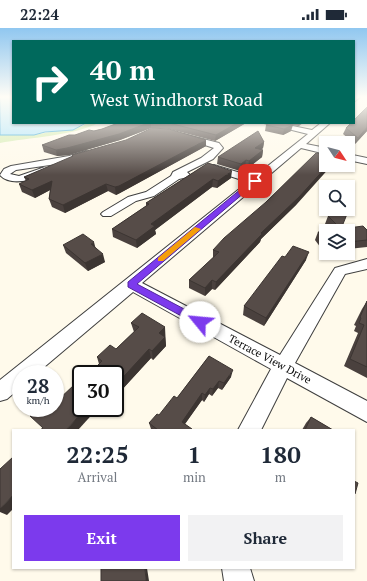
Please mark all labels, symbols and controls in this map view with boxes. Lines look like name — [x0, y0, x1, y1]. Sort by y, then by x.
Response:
text: 22:24 — [20, 4, 59, 24]
text: 40 m — [90, 51, 155, 88]
icon: right — [24, 56, 76, 108]
text: West Windhorst Road — [90, 87, 263, 111]
north arrow — [319, 136, 355, 172]
map controls — [319, 136, 355, 260]
pin — [238, 164, 272, 198]
icon: arrive — [244, 170, 266, 192]
button: search — [319, 180, 355, 216]
button: layers — [319, 224, 355, 260]
position arrow — [179, 301, 221, 343]
street label: Terrace View Drive — [226, 331, 314, 387]
speed limit sign: 30 — [72, 365, 124, 417]
text: 28 — [27, 372, 49, 399]
text: km/h — [26, 394, 50, 407]
text: 22:25 — [66, 438, 129, 470]
text: 1 — [188, 438, 201, 470]
text: 180 — [260, 438, 301, 470]
text: Arrival — [78, 468, 117, 486]
text: min — [183, 468, 206, 486]
text: m — [275, 468, 286, 486]
button: Exit — [24, 515, 180, 561]
button: Share — [188, 515, 343, 561]

